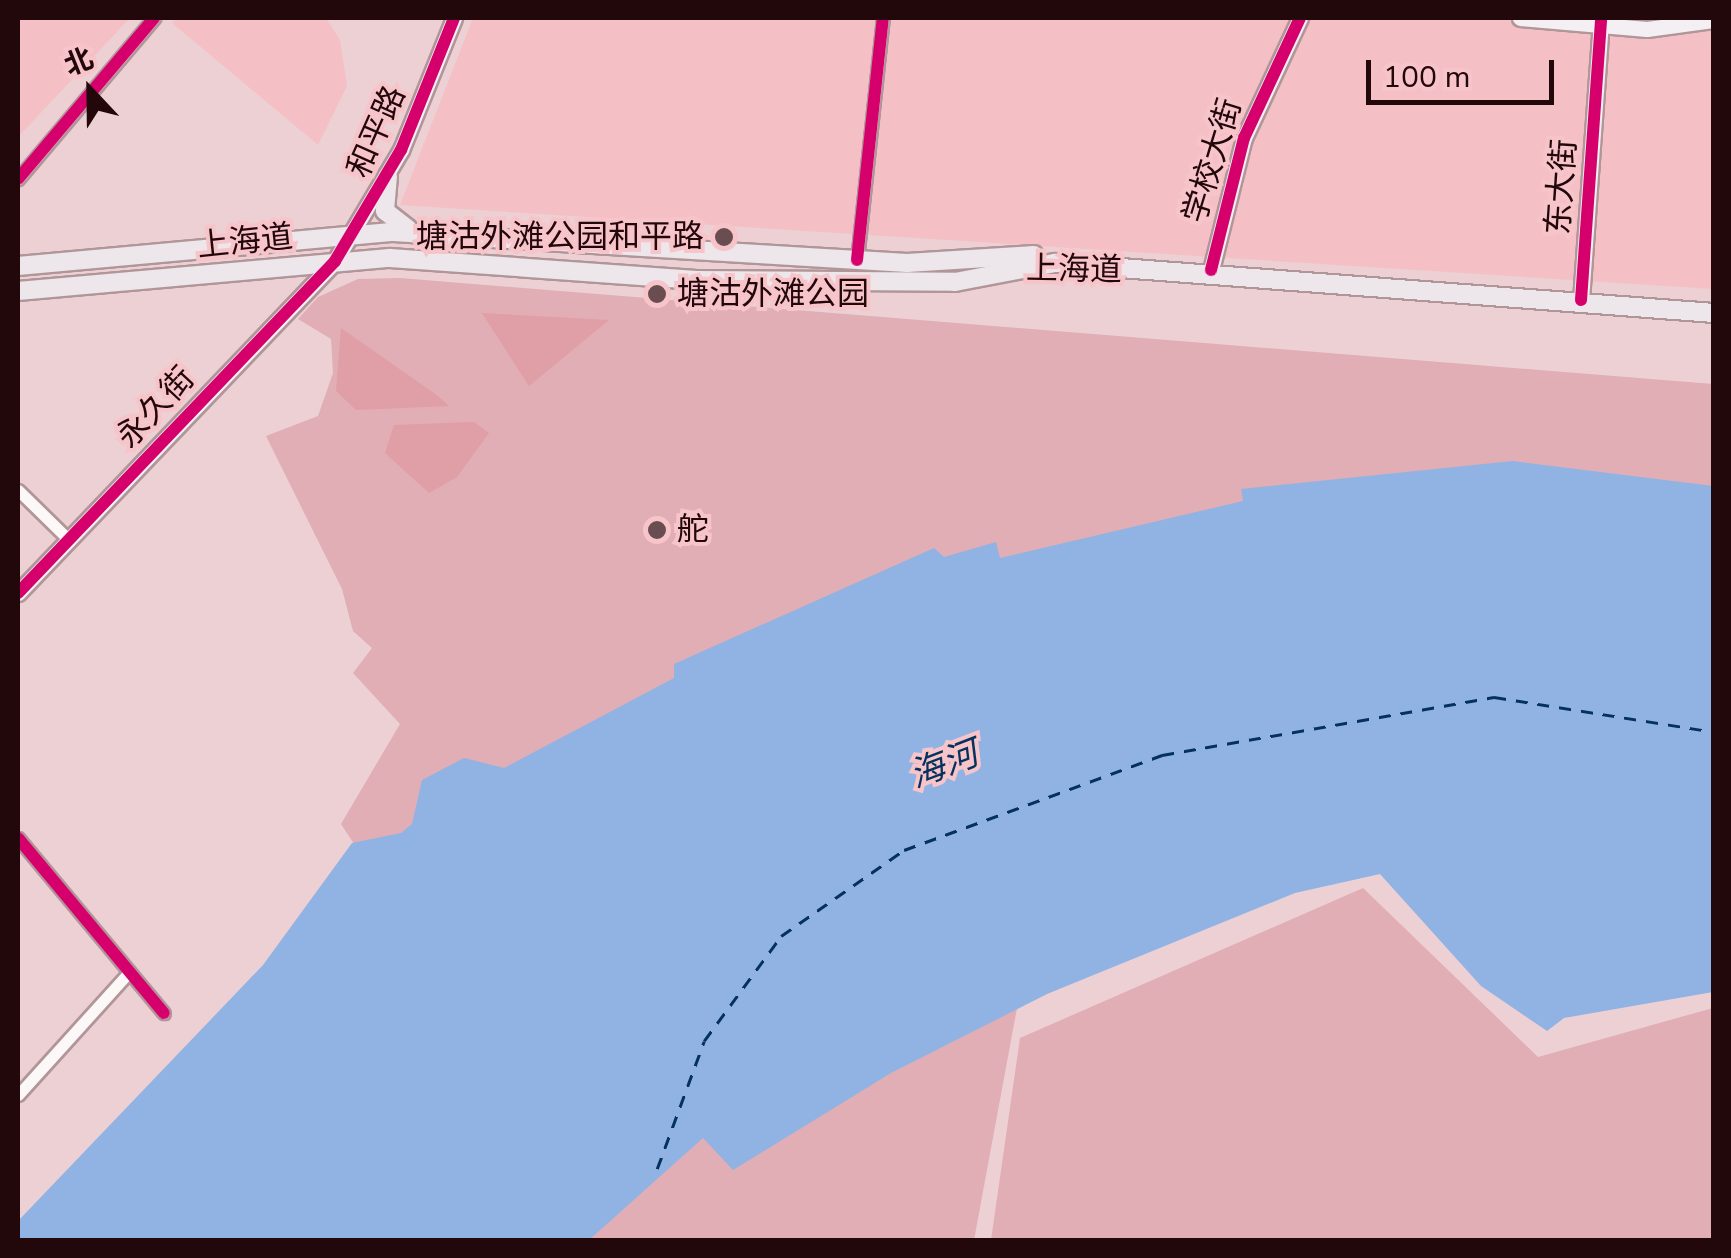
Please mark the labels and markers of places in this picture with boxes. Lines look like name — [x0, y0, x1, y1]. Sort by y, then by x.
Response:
place label: 塘沽外滩公园和平路 — [416, 218, 704, 256]
marker: 塘沽外滩公园和平路 — [713, 226, 735, 248]
place label: 塘沽外滩公园 — [677, 275, 869, 313]
marker: 塘沽外滩公园 — [646, 283, 668, 305]
place label: 舵 — [677, 511, 709, 549]
marker: 舵 — [646, 519, 668, 541]

